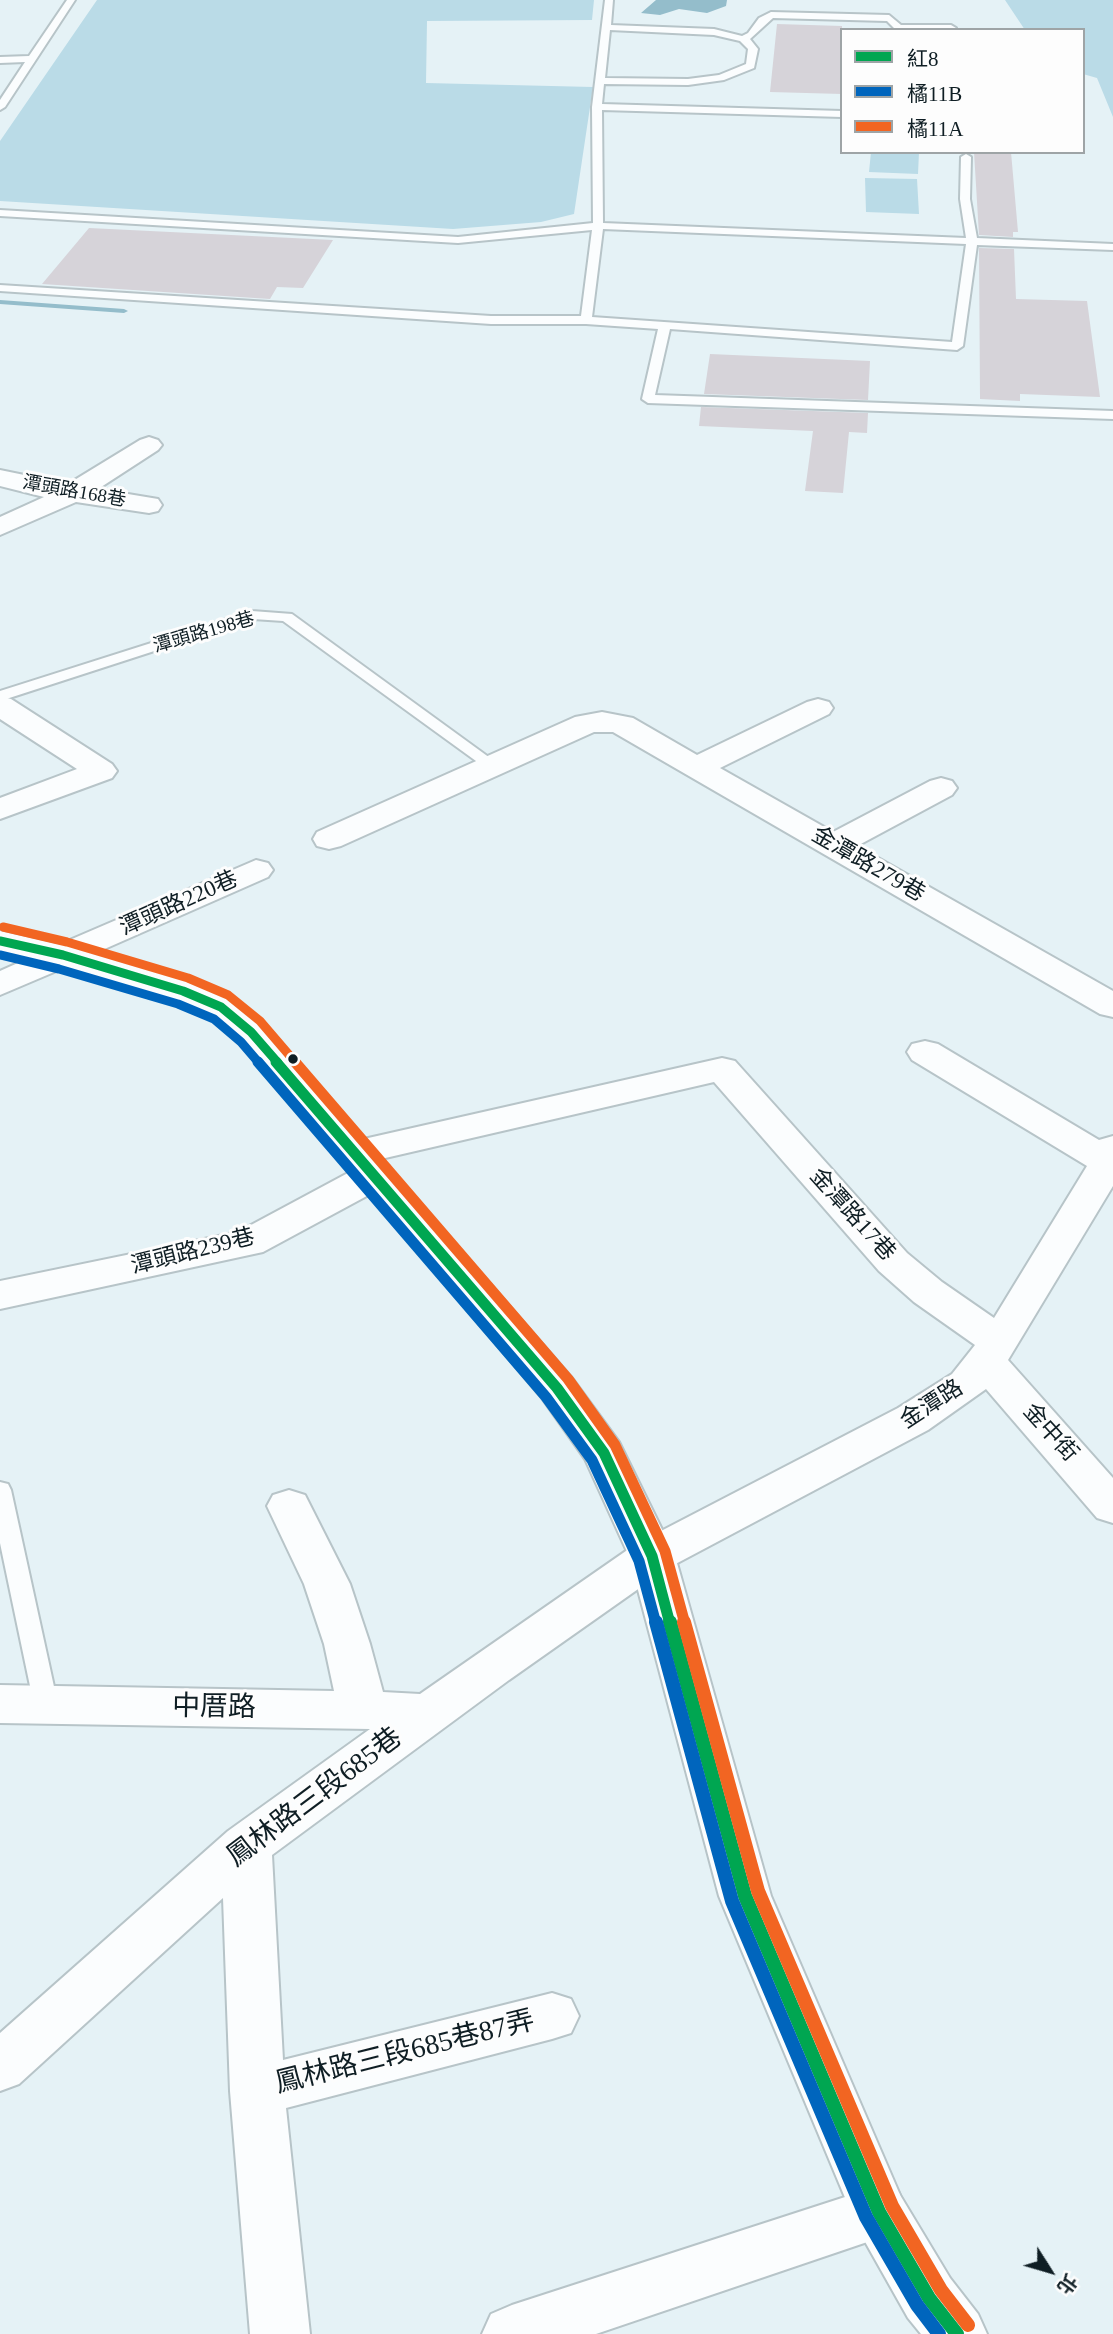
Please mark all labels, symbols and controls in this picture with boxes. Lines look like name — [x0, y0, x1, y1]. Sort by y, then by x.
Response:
legend — [840, 28, 1085, 154]
text: 紅8 — [907, 47, 939, 71]
text: 橘11B — [907, 82, 962, 106]
text: 橘11A — [907, 117, 963, 141]
street label: 潭頭路168巷 — [21, 472, 127, 512]
street label: 潭頭路198巷 — [151, 608, 257, 658]
street label: 金潭路279巷 — [806, 821, 930, 909]
street label: 潭頭路220巷 — [116, 866, 242, 942]
unlabelled marker — [286, 1052, 300, 1066]
street label: 金潭路17巷 — [803, 1163, 901, 1267]
street label: 潭頭路239巷 — [128, 1223, 258, 1281]
street label: 金潭路 — [896, 1375, 968, 1435]
street label: 金中街 — [1017, 1398, 1083, 1468]
street label: 中厝路 — [172, 1690, 256, 1726]
street label: 鳳林路三段685巷 — [221, 1721, 409, 1875]
street label: 鳳林路三段685巷87弄 — [272, 2005, 538, 2101]
north arrow — [1015, 2236, 1085, 2306]
text: 北 — [1053, 2270, 1081, 2298]

